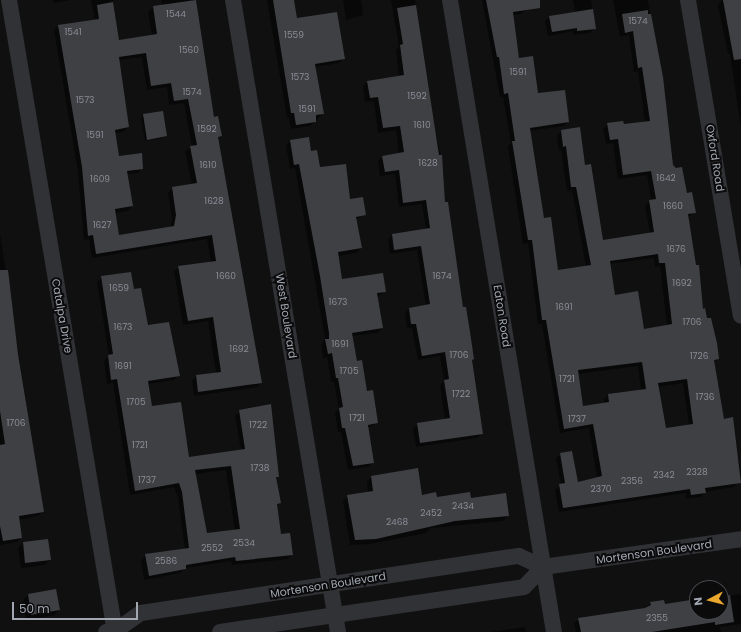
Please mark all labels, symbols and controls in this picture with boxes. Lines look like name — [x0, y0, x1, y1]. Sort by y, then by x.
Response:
house number: 1544 — [166, 9, 186, 19]
house number: 1574 — [628, 16, 648, 26]
house number: 1541 — [64, 27, 82, 37]
house number: 1559 — [284, 30, 304, 40]
house number: 1560 — [179, 45, 199, 55]
house number: 1591 — [509, 67, 527, 77]
house number: 1573 — [291, 72, 309, 82]
house number: 1574 — [182, 87, 202, 97]
house number: 1592 — [407, 91, 427, 101]
house number: 1573 — [76, 95, 94, 105]
house number: 1591 — [298, 104, 316, 114]
house number: 1610 — [413, 120, 431, 130]
house number: 1592 — [197, 124, 217, 134]
street label: Oxford Road — [703, 124, 727, 192]
house number: 1591 — [86, 130, 104, 140]
house number: 1628 — [418, 158, 438, 168]
house number: 1610 — [199, 160, 217, 170]
house number: 1642 — [656, 173, 676, 183]
house number: 1609 — [90, 174, 110, 184]
house number: 1628 — [204, 196, 224, 206]
house number: 1660 — [663, 201, 683, 211]
house number: 1627 — [93, 220, 111, 230]
house number: 1676 — [666, 244, 686, 254]
house number: 1660 — [216, 271, 236, 281]
house number: 1674 — [432, 271, 452, 281]
street label: West Boulevard — [273, 273, 299, 359]
street label: Catalpa Drive — [49, 278, 75, 354]
house number: 1692 — [672, 278, 692, 288]
house number: 1659 — [109, 283, 129, 293]
street label: Eaton Road — [491, 284, 513, 348]
house number: 1673 — [329, 297, 347, 307]
house number: 1691 — [555, 302, 573, 312]
house number: 1706 — [682, 317, 702, 327]
house number: 1673 — [114, 322, 132, 332]
house number: 1691 — [331, 339, 349, 349]
house number: 1692 — [229, 344, 249, 354]
house number: 1706 — [449, 350, 469, 360]
house number: 1726 — [690, 351, 708, 361]
house number: 1691 — [114, 361, 132, 371]
house number: 1705 — [339, 366, 359, 376]
house number: 1721 — [559, 374, 575, 384]
house number: 1722 — [452, 389, 470, 399]
house number: 1736 — [696, 392, 714, 402]
house number: 1705 — [126, 397, 146, 407]
house number: 1721 — [349, 413, 365, 423]
house number: 1737 — [568, 414, 586, 424]
house number: 1706 — [6, 418, 26, 428]
house number: 1722 — [249, 420, 267, 430]
house number: 1721 — [132, 440, 148, 450]
house number: 1738 — [251, 463, 269, 473]
house number: 2328 — [686, 467, 708, 477]
house number: 2342 — [653, 470, 675, 480]
house number: 1737 — [138, 475, 156, 485]
house number: 2356 — [621, 476, 643, 486]
house number: 2370 — [590, 484, 612, 494]
house number: 2434 — [452, 501, 474, 511]
house number: 2452 — [420, 508, 442, 518]
house number: 2468 — [386, 517, 408, 527]
street label: Mortenson Boulevard — [595, 537, 713, 567]
house number: 2534 — [233, 538, 255, 548]
house number: 2552 — [201, 543, 223, 553]
house number: 2586 — [155, 556, 177, 566]
street label: Mortenson Boulevard — [269, 569, 387, 601]
north arrow — [689, 580, 729, 620]
scale bar — [14, 594, 140, 620]
text: N — [690, 596, 707, 606]
text: 50 m — [19, 600, 50, 617]
house number: 2355 — [646, 613, 668, 623]

